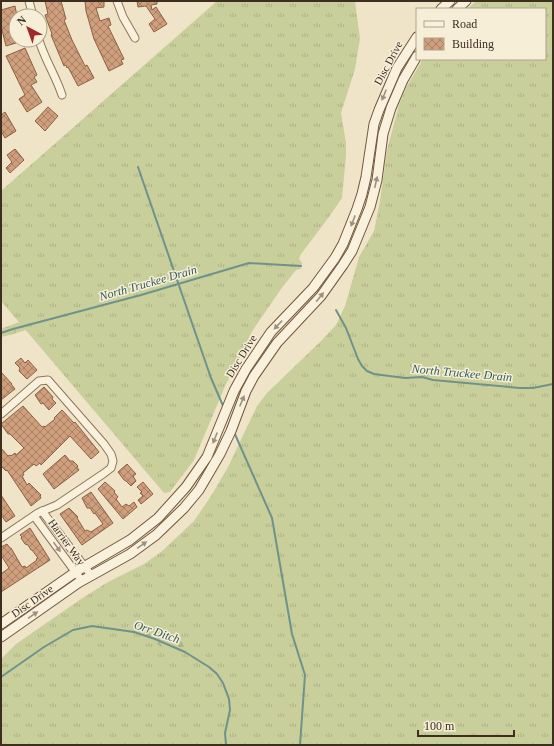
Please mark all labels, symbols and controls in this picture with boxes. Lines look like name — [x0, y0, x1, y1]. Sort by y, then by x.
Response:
north arrow — [8, 8, 48, 48]
legend — [416, 8, 546, 60]
text: N — [15, 13, 28, 28]
text: Road — [452, 17, 477, 31]
text: Building — [452, 37, 494, 51]
street label: Disc Drive — [371, 39, 405, 87]
one-way arrow — [381, 89, 387, 101]
one-way arrow — [373, 176, 379, 188]
one-way arrow — [349, 215, 355, 227]
water label: North Truckee Drain — [97, 262, 198, 304]
one-way arrow — [315, 292, 324, 303]
one-way arrow — [273, 320, 283, 330]
street label: Disc Drive — [223, 332, 259, 380]
water label: North Truckee Drain — [410, 362, 513, 384]
one-way arrow — [240, 394, 246, 406]
one-way arrow — [212, 433, 218, 445]
street label: Harrier Way — [46, 517, 88, 568]
one-way arrow — [137, 541, 148, 549]
one-way arrow — [53, 542, 61, 552]
street label: Disc Drive — [9, 582, 55, 620]
one-way arrow — [28, 611, 38, 619]
water label: Orr Ditch — [132, 618, 182, 646]
scale bar — [418, 712, 514, 738]
text: 100 m — [424, 719, 455, 733]

